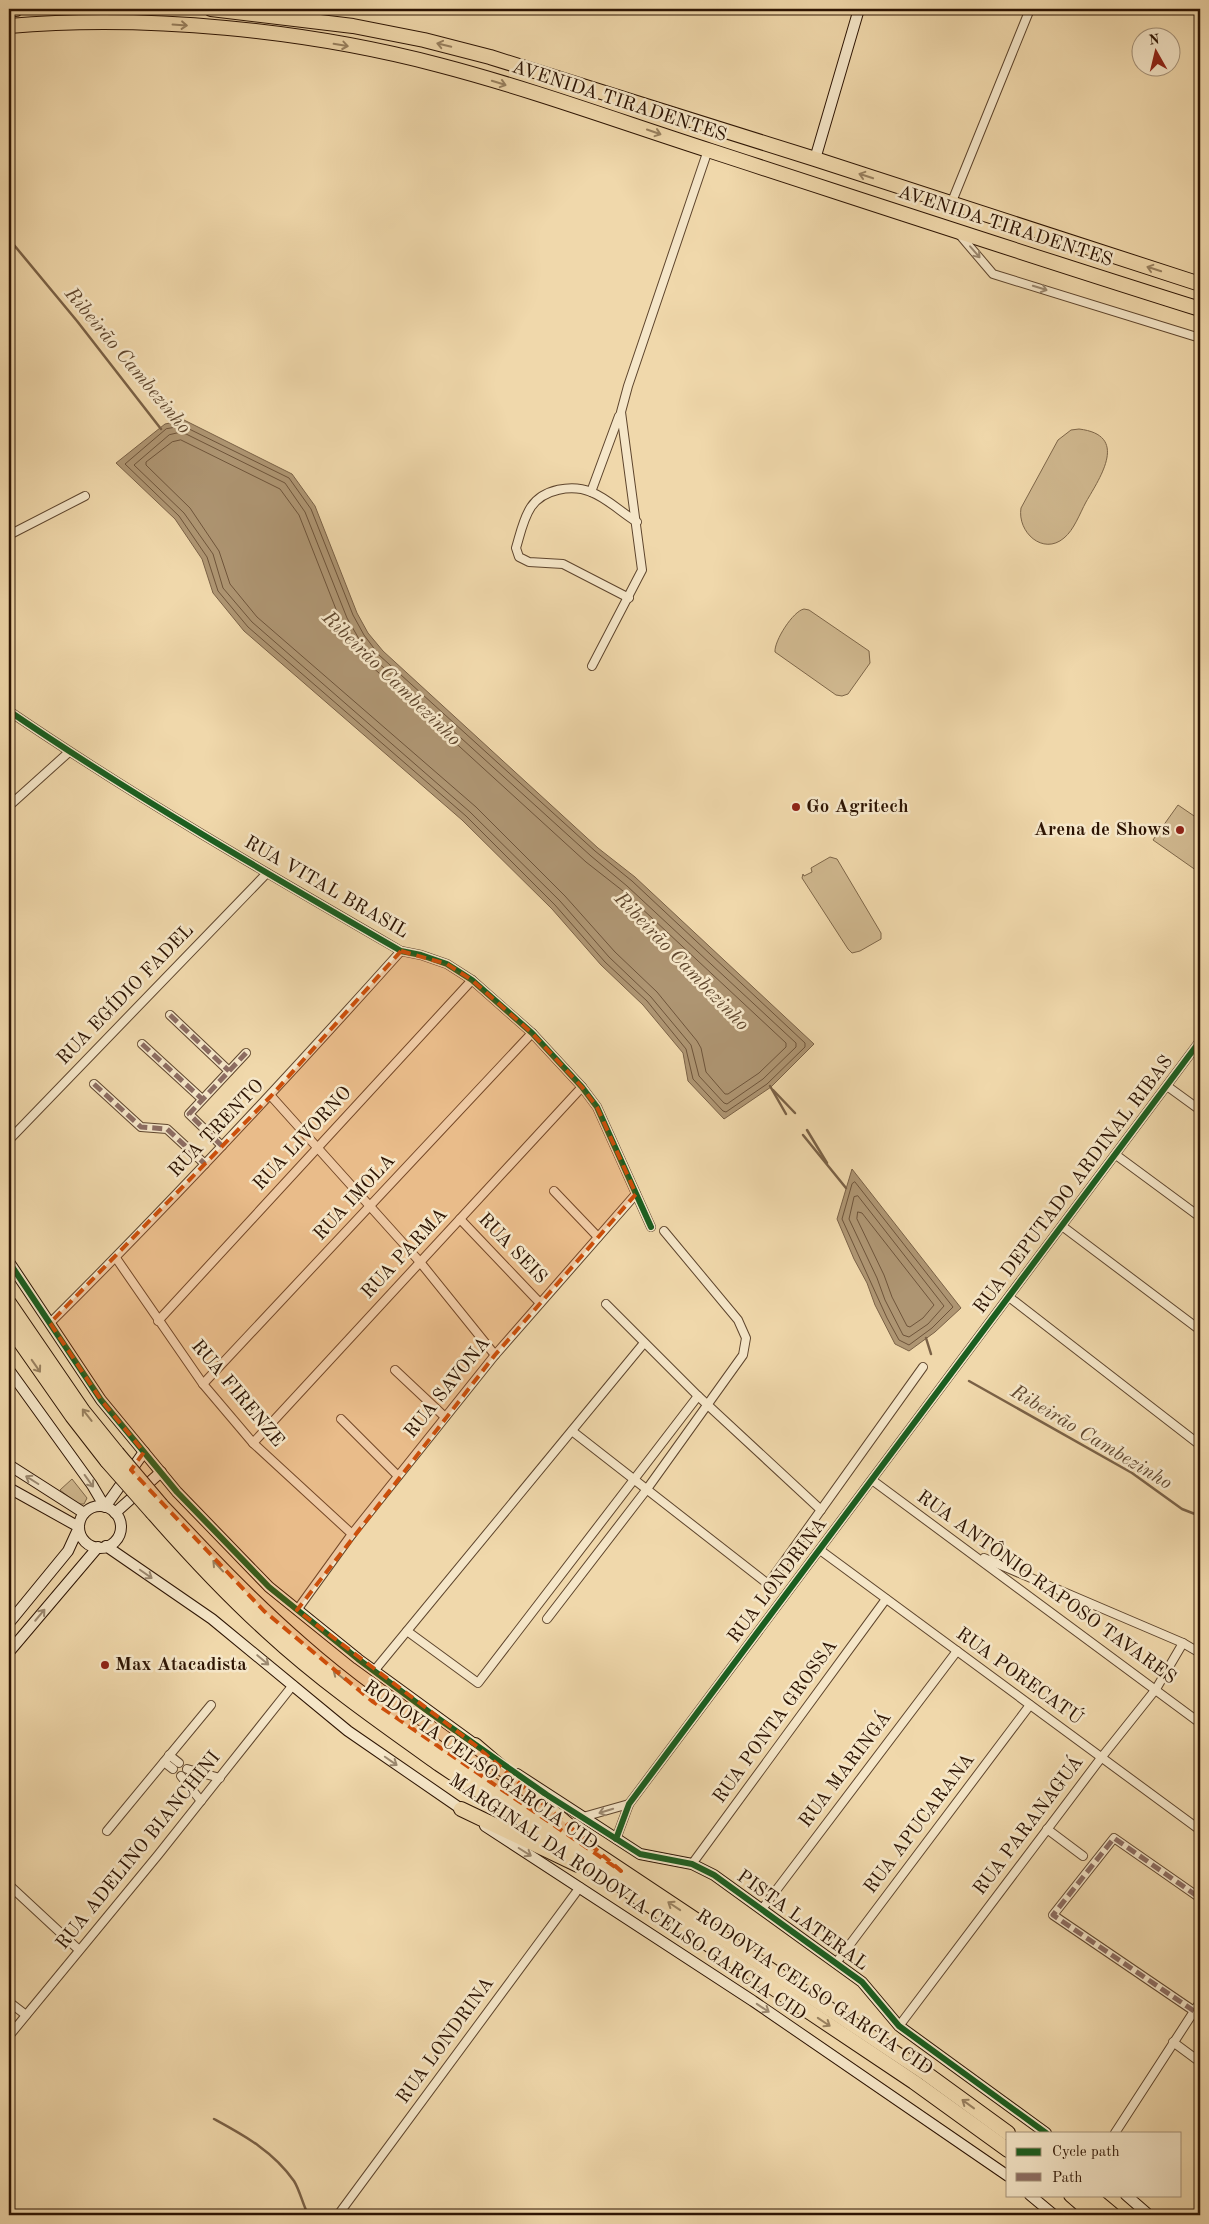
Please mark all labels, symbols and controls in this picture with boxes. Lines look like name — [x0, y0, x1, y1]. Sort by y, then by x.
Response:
one-way arrow — [172, 20, 188, 30]
north arrow — [1132, 28, 1182, 78]
text: N — [1148, 32, 1161, 48]
one-way arrow — [333, 40, 349, 50]
one-way arrow — [436, 40, 452, 49]
street label: AVENIDA TIRADENTES — [509, 58, 729, 146]
one-way arrow — [491, 78, 507, 88]
one-way arrow — [646, 128, 661, 137]
one-way arrow — [859, 171, 874, 180]
street label: AVENIDA TIRADENTES — [895, 183, 1115, 271]
one-way arrow — [969, 246, 980, 259]
one-way arrow — [1146, 264, 1162, 274]
water label: Ribeirão Cambezinho — [60, 283, 194, 438]
one-way arrow — [1031, 283, 1047, 293]
water label: Ribeirão Cambezinho — [317, 607, 464, 750]
place label: Go Agritech — [806, 798, 909, 817]
marker: Go Agritech — [790, 801, 802, 813]
place label: Arena de Shows — [1034, 821, 1170, 840]
marker: Arena de Shows — [1174, 824, 1186, 836]
street label: RUA VITAL BRASIL — [241, 833, 411, 943]
water label: Ribeirão Cambezinho — [609, 888, 752, 1035]
street label: RUA EGÍDIO FADEL — [51, 918, 198, 1069]
street label: RUA DEPUTADO ARDINAL RIBAS — [971, 1052, 1177, 1318]
street label: RUA TRENTO — [166, 1077, 268, 1181]
street label: RUA LIVORNO — [250, 1083, 356, 1195]
street label: RUA IMOLA — [311, 1151, 400, 1245]
street label: RUA PARMA — [359, 1205, 452, 1303]
street label: RUA SEIS — [474, 1210, 550, 1288]
street label: RUA SAVONA — [402, 1334, 495, 1442]
street label: RUA FIRENZE — [187, 1337, 287, 1451]
one-way arrow — [31, 1359, 41, 1373]
water label: Ribeirão Cambezinho — [1006, 1381, 1175, 1494]
one-way arrow — [81, 1409, 92, 1422]
one-way arrow — [84, 1473, 94, 1487]
one-way arrow — [25, 1474, 39, 1484]
street label: RUA ANTÔNIO RAPOSO TAVARES — [913, 1484, 1182, 1688]
street label: RUA LONDRINA — [725, 1515, 831, 1647]
one-way arrow — [212, 1560, 224, 1573]
one-way arrow — [139, 1569, 153, 1579]
one-way arrow — [34, 1609, 45, 1622]
street label: RUA PORECATÚ — [952, 1621, 1089, 1729]
street label: RUA PONTA GROSSA — [711, 1636, 842, 1807]
one-way arrow — [256, 1655, 269, 1666]
place label: Max Atacadista — [115, 1656, 247, 1675]
marker: Max Atacadista — [99, 1659, 111, 1671]
one-way arrow — [332, 1669, 345, 1680]
street label: RODOVIA CELSO GARCIA CID — [360, 1678, 600, 1854]
street label: RUA MARINGÁ — [793, 1706, 896, 1831]
street label: RUA ADELINO BIANCHINI — [53, 1748, 225, 1954]
street label: RUA APUCARANA — [861, 1750, 979, 1898]
street label: RUA PARANAGUÁ — [967, 1750, 1088, 1899]
one-way arrow — [383, 1756, 397, 1766]
street label: MARGINAL DA RODOVIA CELSO GARCIA CID — [445, 1771, 809, 2025]
one-way arrow — [599, 1807, 615, 1817]
one-way arrow — [517, 1848, 531, 1858]
street label: PISTA LATERAL — [733, 1867, 871, 1975]
one-way arrow — [667, 1901, 681, 1911]
street label: RODOVIA CELSO GARCIA CID — [692, 1907, 936, 2079]
street label: RUA LONDRINA — [394, 1974, 498, 2108]
one-way arrow — [756, 2003, 770, 2013]
one-way arrow — [816, 2017, 830, 2027]
one-way arrow — [961, 2099, 975, 2109]
legend — [1006, 2132, 1182, 2196]
text: Cycle path — [1052, 2145, 1120, 2160]
text: Path — [1052, 2171, 1082, 2186]

